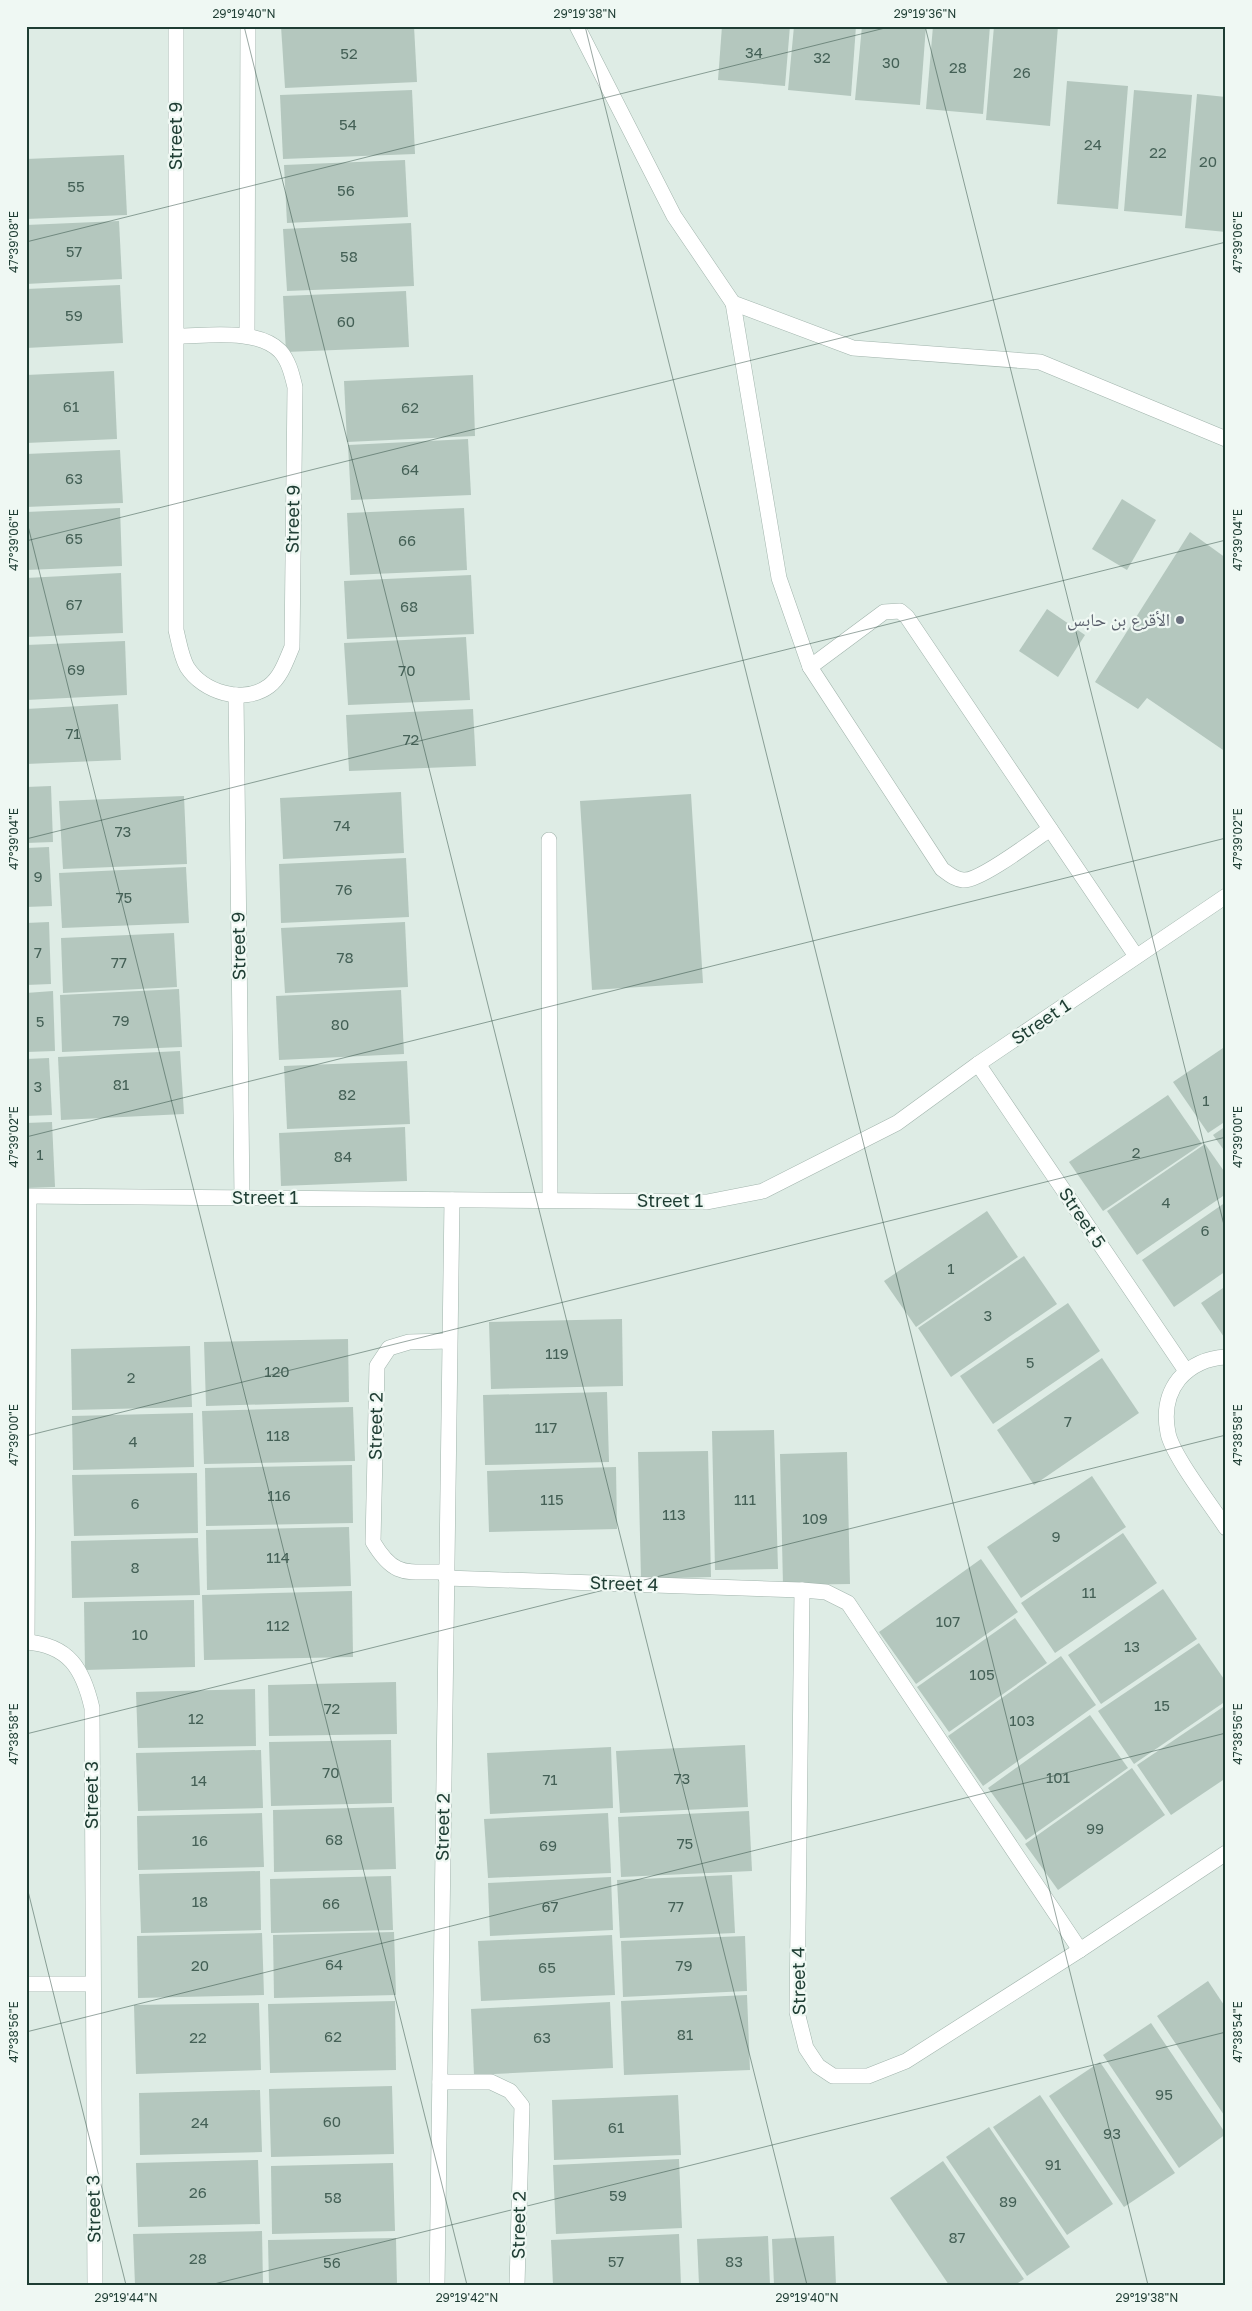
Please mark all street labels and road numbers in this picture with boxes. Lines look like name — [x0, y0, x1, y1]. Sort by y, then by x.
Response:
street label: Street 9 — [164, 102, 186, 170]
street label: Street 9 — [280, 484, 304, 554]
street label: Street 9 — [226, 911, 250, 981]
street label: Street 1 — [1007, 993, 1074, 1049]
street label: Street 5 — [1055, 1183, 1111, 1252]
street label: Street 1 — [232, 1186, 299, 1208]
street label: Street 1 — [637, 1189, 704, 1211]
street label: Street 2 — [363, 1392, 387, 1460]
street label: Street 4 — [589, 1571, 659, 1595]
street label: Street 3 — [80, 1761, 102, 1829]
street label: Street 2 — [430, 1793, 454, 1861]
street label: Street 4 — [786, 1946, 810, 2016]
street label: Street 3 — [81, 2175, 105, 2243]
street label: Street 2 — [506, 2191, 530, 2259]

